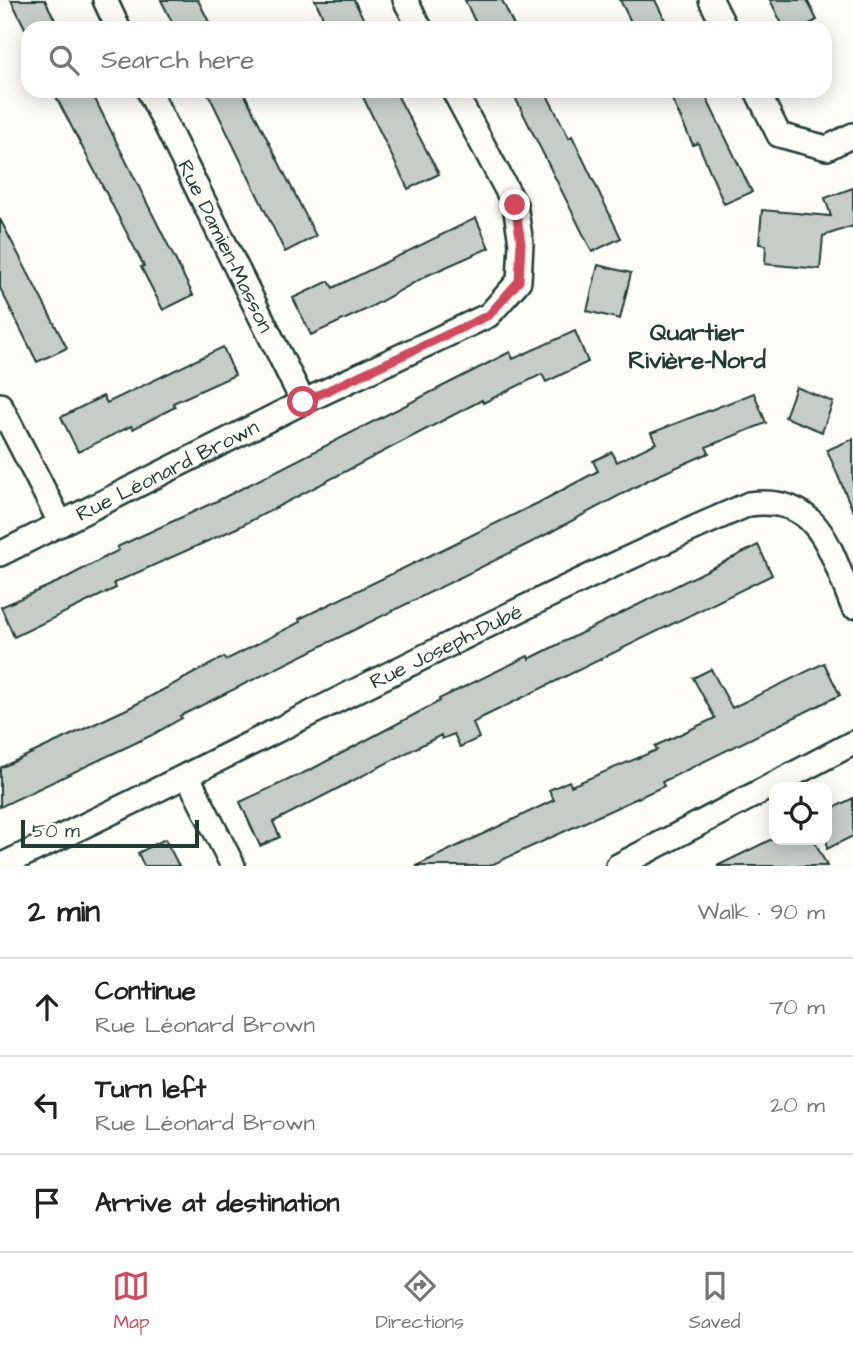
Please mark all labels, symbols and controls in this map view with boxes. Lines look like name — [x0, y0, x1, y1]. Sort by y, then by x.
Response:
search box — [21, 21, 832, 98]
icon: search — [45, 41, 83, 79]
text: Search here — [101, 42, 254, 78]
street label: Rue Damien-Masson — [171, 155, 281, 337]
route end — [499, 189, 530, 220]
district label: Quartier Rivière-Nord — [628, 316, 766, 378]
route start — [287, 386, 318, 417]
street label: Rue Léonard Brown — [71, 412, 263, 528]
street label: Rue Joseph-Dubé — [365, 596, 527, 696]
map controls — [769, 782, 832, 845]
button: locate — [769, 782, 832, 845]
scale bar — [21, 817, 200, 849]
text: 50 m — [32, 818, 80, 845]
text: 2 min — [28, 891, 100, 933]
text: Walk · 90 m — [698, 896, 825, 928]
text: Continue — [95, 973, 196, 1009]
icon: ahead — [28, 988, 66, 1026]
text: 70 m — [769, 991, 825, 1023]
text: Rue Léonard Brown — [95, 1009, 315, 1041]
text: Turn left — [95, 1071, 206, 1107]
icon: left — [28, 1086, 66, 1124]
text: 20 m — [770, 1089, 825, 1121]
text: Rue Léonard Brown — [95, 1107, 315, 1139]
icon: arrive — [28, 1184, 66, 1222]
text: Arrive at destination — [95, 1185, 340, 1221]
tab: Map — [112, 1267, 150, 1336]
tab: Directions — [375, 1267, 464, 1336]
tab: Saved — [689, 1267, 740, 1336]

